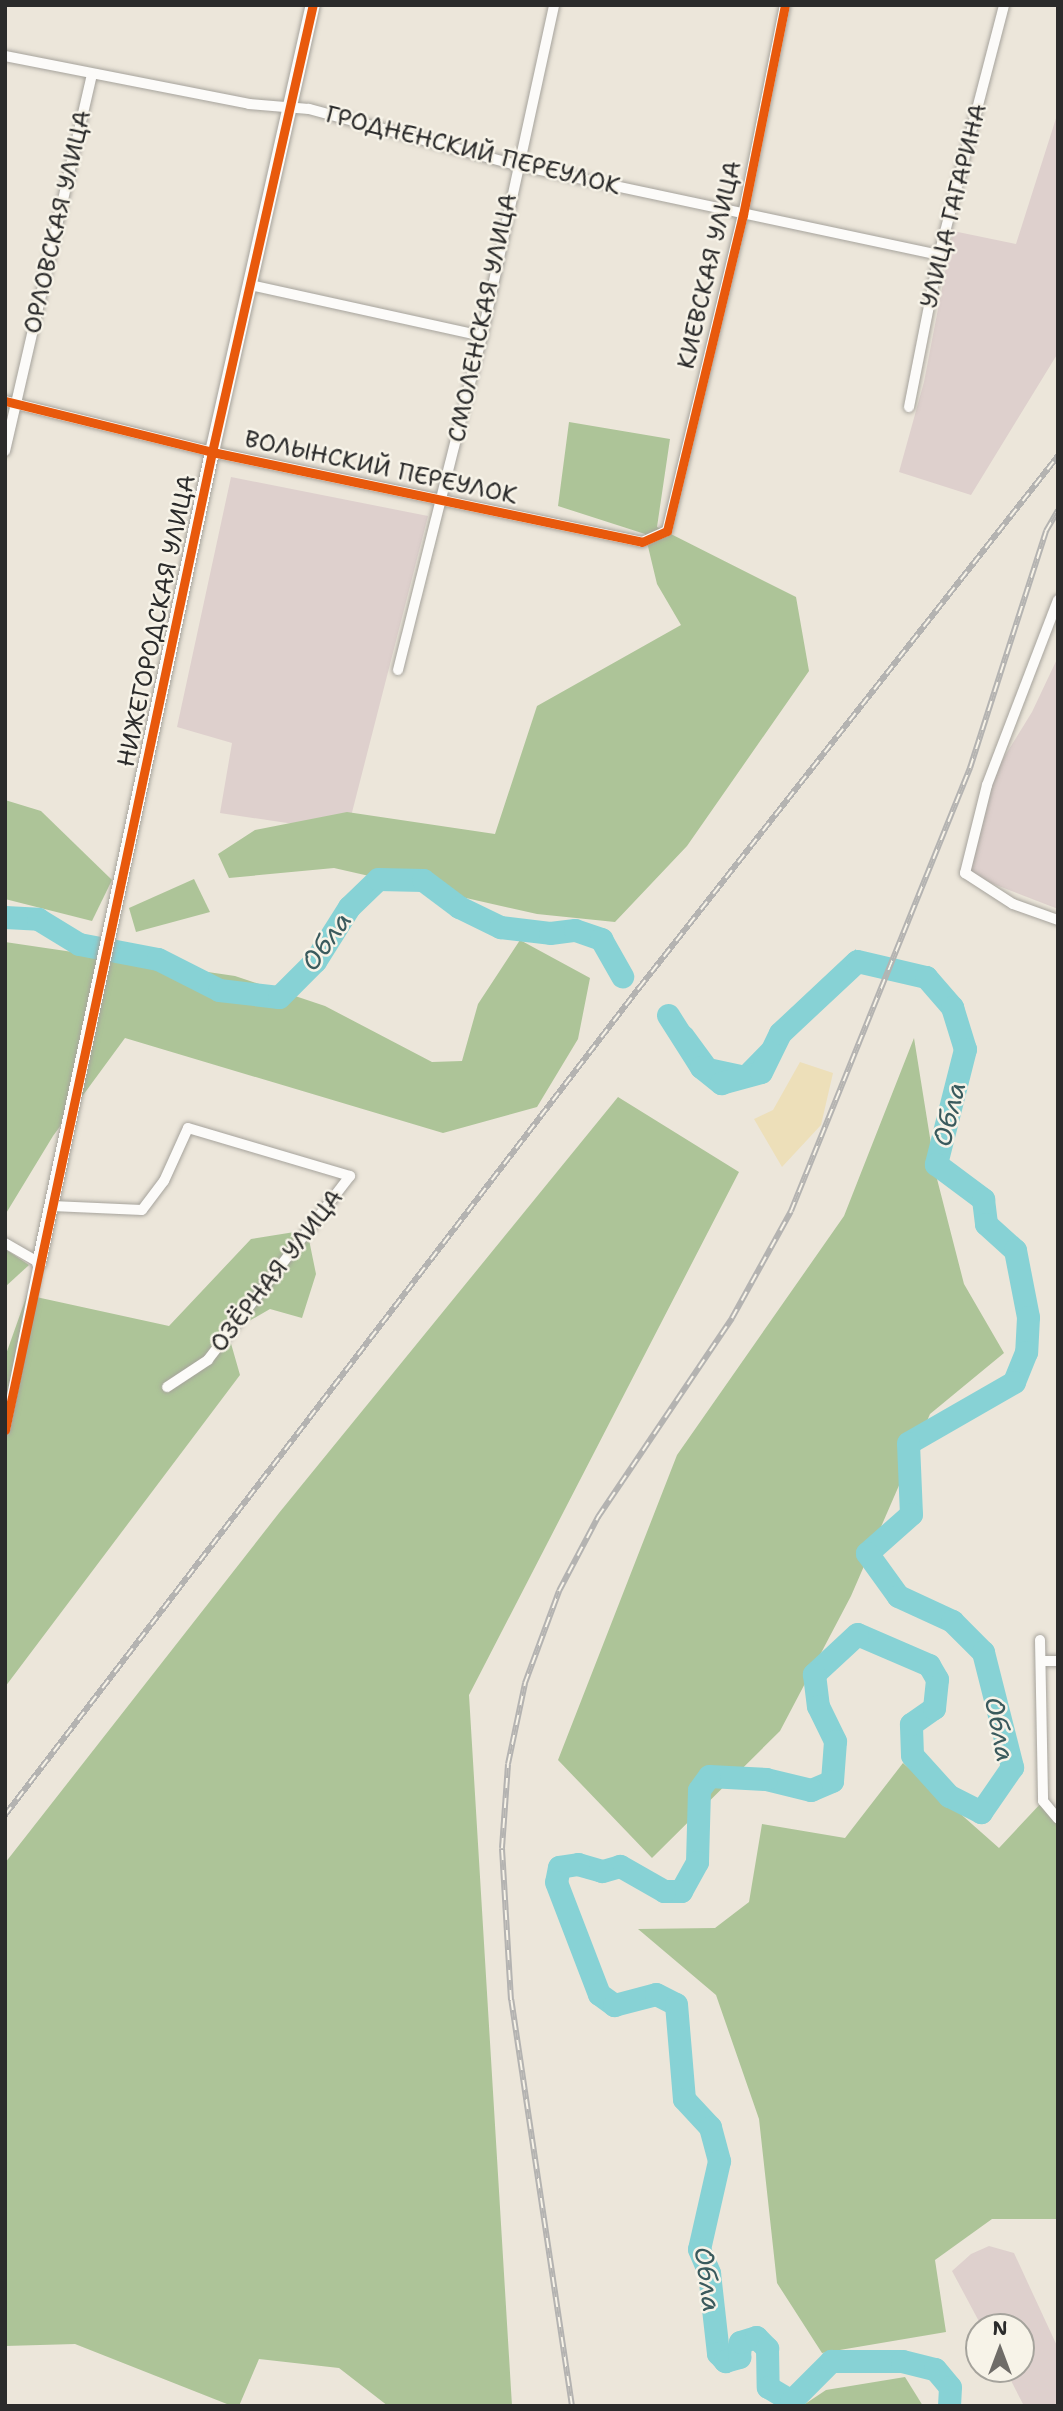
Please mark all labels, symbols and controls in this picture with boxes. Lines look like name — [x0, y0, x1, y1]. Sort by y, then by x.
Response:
street label: ГРОДНЕНСКИЙ ПЕРЕУЛОК — [323, 100, 623, 202]
street label: УЛИЦА ГАГАРИНА — [915, 101, 993, 311]
street label: ОРЛОВСКАЯ УЛИЦА — [18, 107, 98, 337]
street label: КИЕВСКАЯ УЛИЦА — [672, 158, 748, 372]
street label: СМОЛЕНСКАЯ УЛИЦА — [443, 191, 523, 445]
street label: ВОЛЫНСКИЙ ПЕРЕУЛОК — [242, 425, 520, 511]
street label: НИЖЕГОРОДСКАЯ УЛИЦА — [112, 472, 202, 770]
water label: Обла — [294, 905, 358, 977]
water label: Обла — [926, 1078, 972, 1150]
street label: ОЗЁРНАЯ УЛИЦА — [204, 1184, 350, 1358]
water label: Обла — [978, 1694, 1022, 1764]
water label: Обла — [688, 2244, 728, 2314]
north arrow — [965, 2313, 1035, 2383]
text: N — [992, 2316, 1008, 2341]

